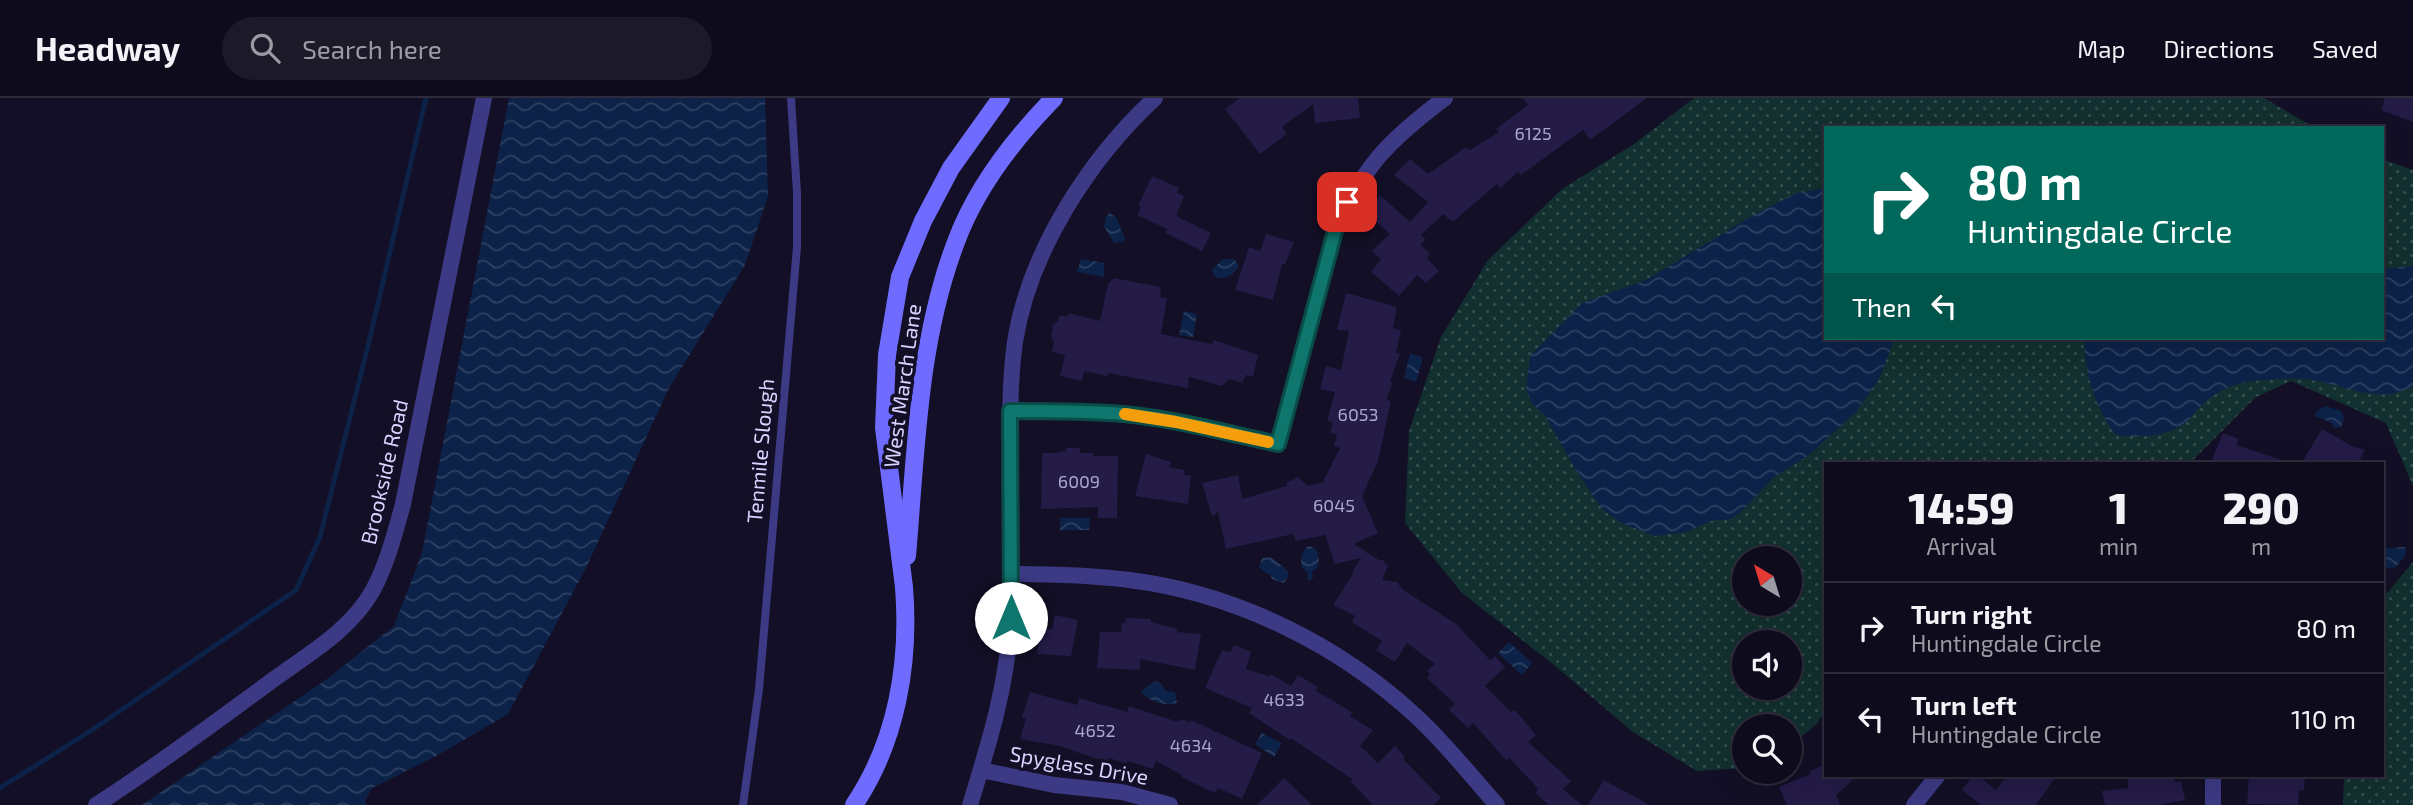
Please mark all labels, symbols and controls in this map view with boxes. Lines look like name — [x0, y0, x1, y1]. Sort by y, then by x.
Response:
search box — [222, 17, 712, 80]
text: Headway — [35, 28, 180, 68]
icon: search — [246, 29, 284, 67]
text: Search here — [302, 33, 442, 64]
text: Map — [2077, 34, 2125, 63]
text: Directions — [2163, 34, 2274, 63]
text: Saved — [2312, 34, 2378, 63]
house number: 6125 — [1514, 122, 1552, 144]
text: 80 m — [1967, 151, 2082, 210]
icon: right — [1852, 154, 1943, 245]
pin — [1317, 172, 1377, 232]
icon: arrive — [1328, 183, 1366, 221]
text: Huntingdale Circle — [1967, 211, 2232, 249]
icon: left — [1925, 287, 1963, 325]
text: Then — [1852, 291, 1911, 322]
street label: West March Lane — [878, 302, 925, 469]
street label: Tenmile Slough — [741, 378, 778, 524]
street label: Brookside Road — [355, 397, 412, 547]
house number: 6053 — [1338, 403, 1378, 425]
house number: 6009 — [1058, 470, 1100, 492]
text: 14:59 — [1908, 482, 2015, 532]
text: 1 — [2109, 482, 2128, 532]
text: 290 — [2222, 482, 2300, 532]
house number: 6045 — [1313, 494, 1355, 516]
text: Arrival — [1926, 532, 1996, 560]
text: min — [2099, 532, 2138, 560]
text: m — [2251, 532, 2271, 560]
north arrow — [1732, 546, 1802, 616]
map controls — [1732, 546, 1802, 784]
position arrow — [974, 581, 1048, 655]
text: Turn right — [1911, 598, 2032, 629]
icon: right — [1852, 609, 1890, 647]
text: 80 m — [2296, 612, 2356, 643]
text: Huntingdale Circle — [1911, 629, 2102, 657]
button: sound — [1732, 630, 1802, 700]
house number: 4633 — [1263, 688, 1305, 710]
text: Turn left — [1911, 689, 2017, 720]
icon: left — [1852, 700, 1890, 738]
text: 110 m — [2291, 703, 2356, 734]
button: search — [1732, 714, 1802, 784]
house number: 4652 — [1074, 719, 1116, 741]
text: Huntingdale Circle — [1911, 720, 2102, 748]
house number: 4634 — [1170, 734, 1212, 756]
street label: Spyglass Drive — [1008, 740, 1150, 789]

